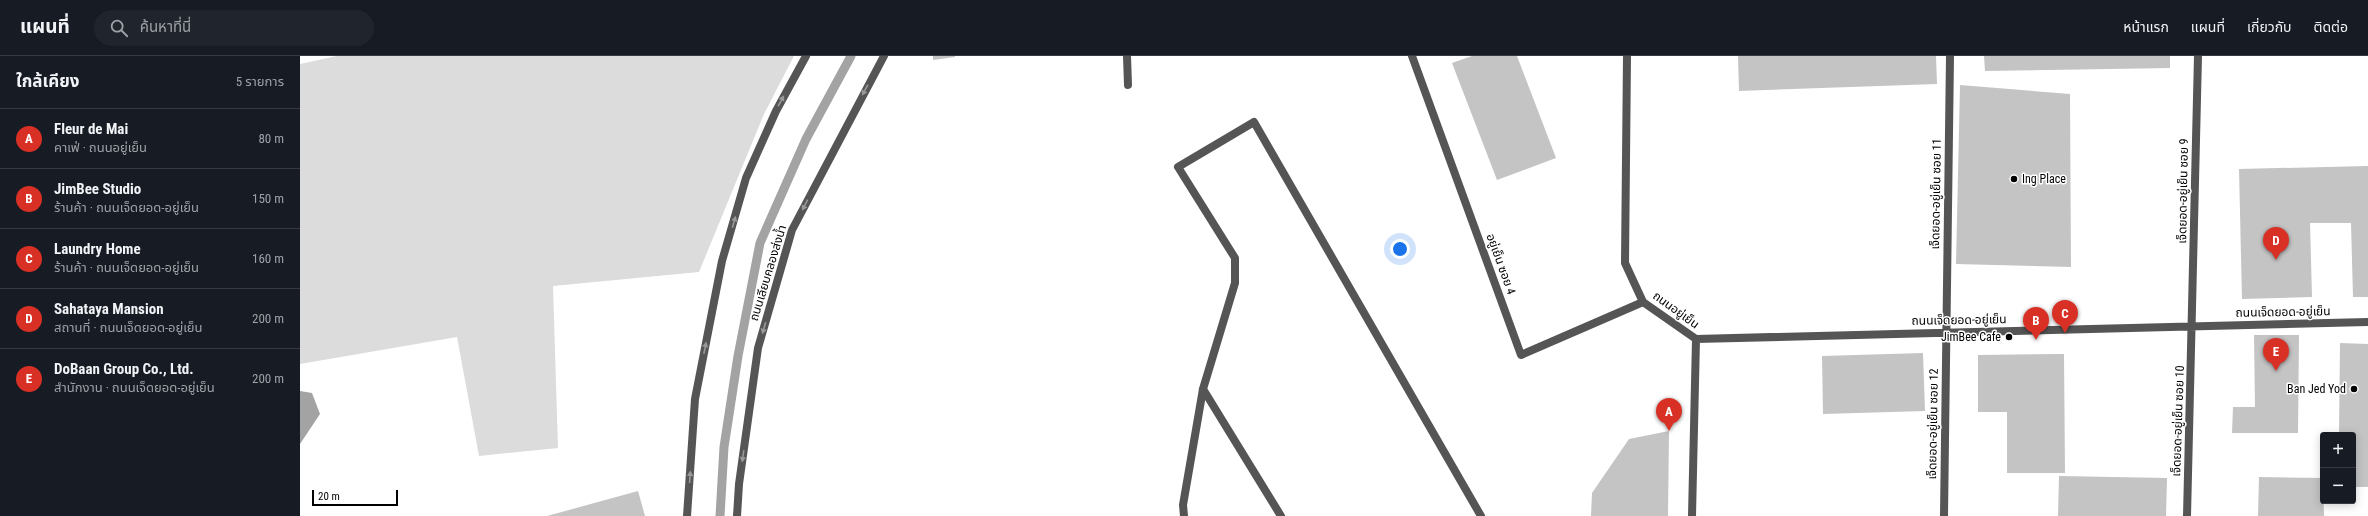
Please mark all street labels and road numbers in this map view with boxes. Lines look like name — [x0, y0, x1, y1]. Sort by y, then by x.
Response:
street label: เจ็ดยอด-อยู่เย็น ซอย 11 — [1928, 138, 1944, 250]
street label: เจ็ดยอด-อยู่เย็น ซอย 9 — [2175, 138, 2191, 244]
street label: ถนนเลียบคลองส่งน้ำ — [745, 223, 789, 323]
street label: อยู่เย็น ซอย 4 — [1484, 232, 1519, 296]
street label: ถนนอยู่เย็น — [1650, 289, 1702, 331]
street label: ถนนเจ็ดยอด-อยู่เย็น — [2235, 304, 2331, 320]
street label: ถนนเจ็ดยอด-อยู่เย็น — [1911, 312, 2007, 328]
street label: เจ็ดยอด-อยู่เย็น ซอย 10 — [2169, 365, 2187, 477]
street label: เจ็ดยอด-อยู่เย็น ซอย 12 — [1925, 368, 1941, 480]

